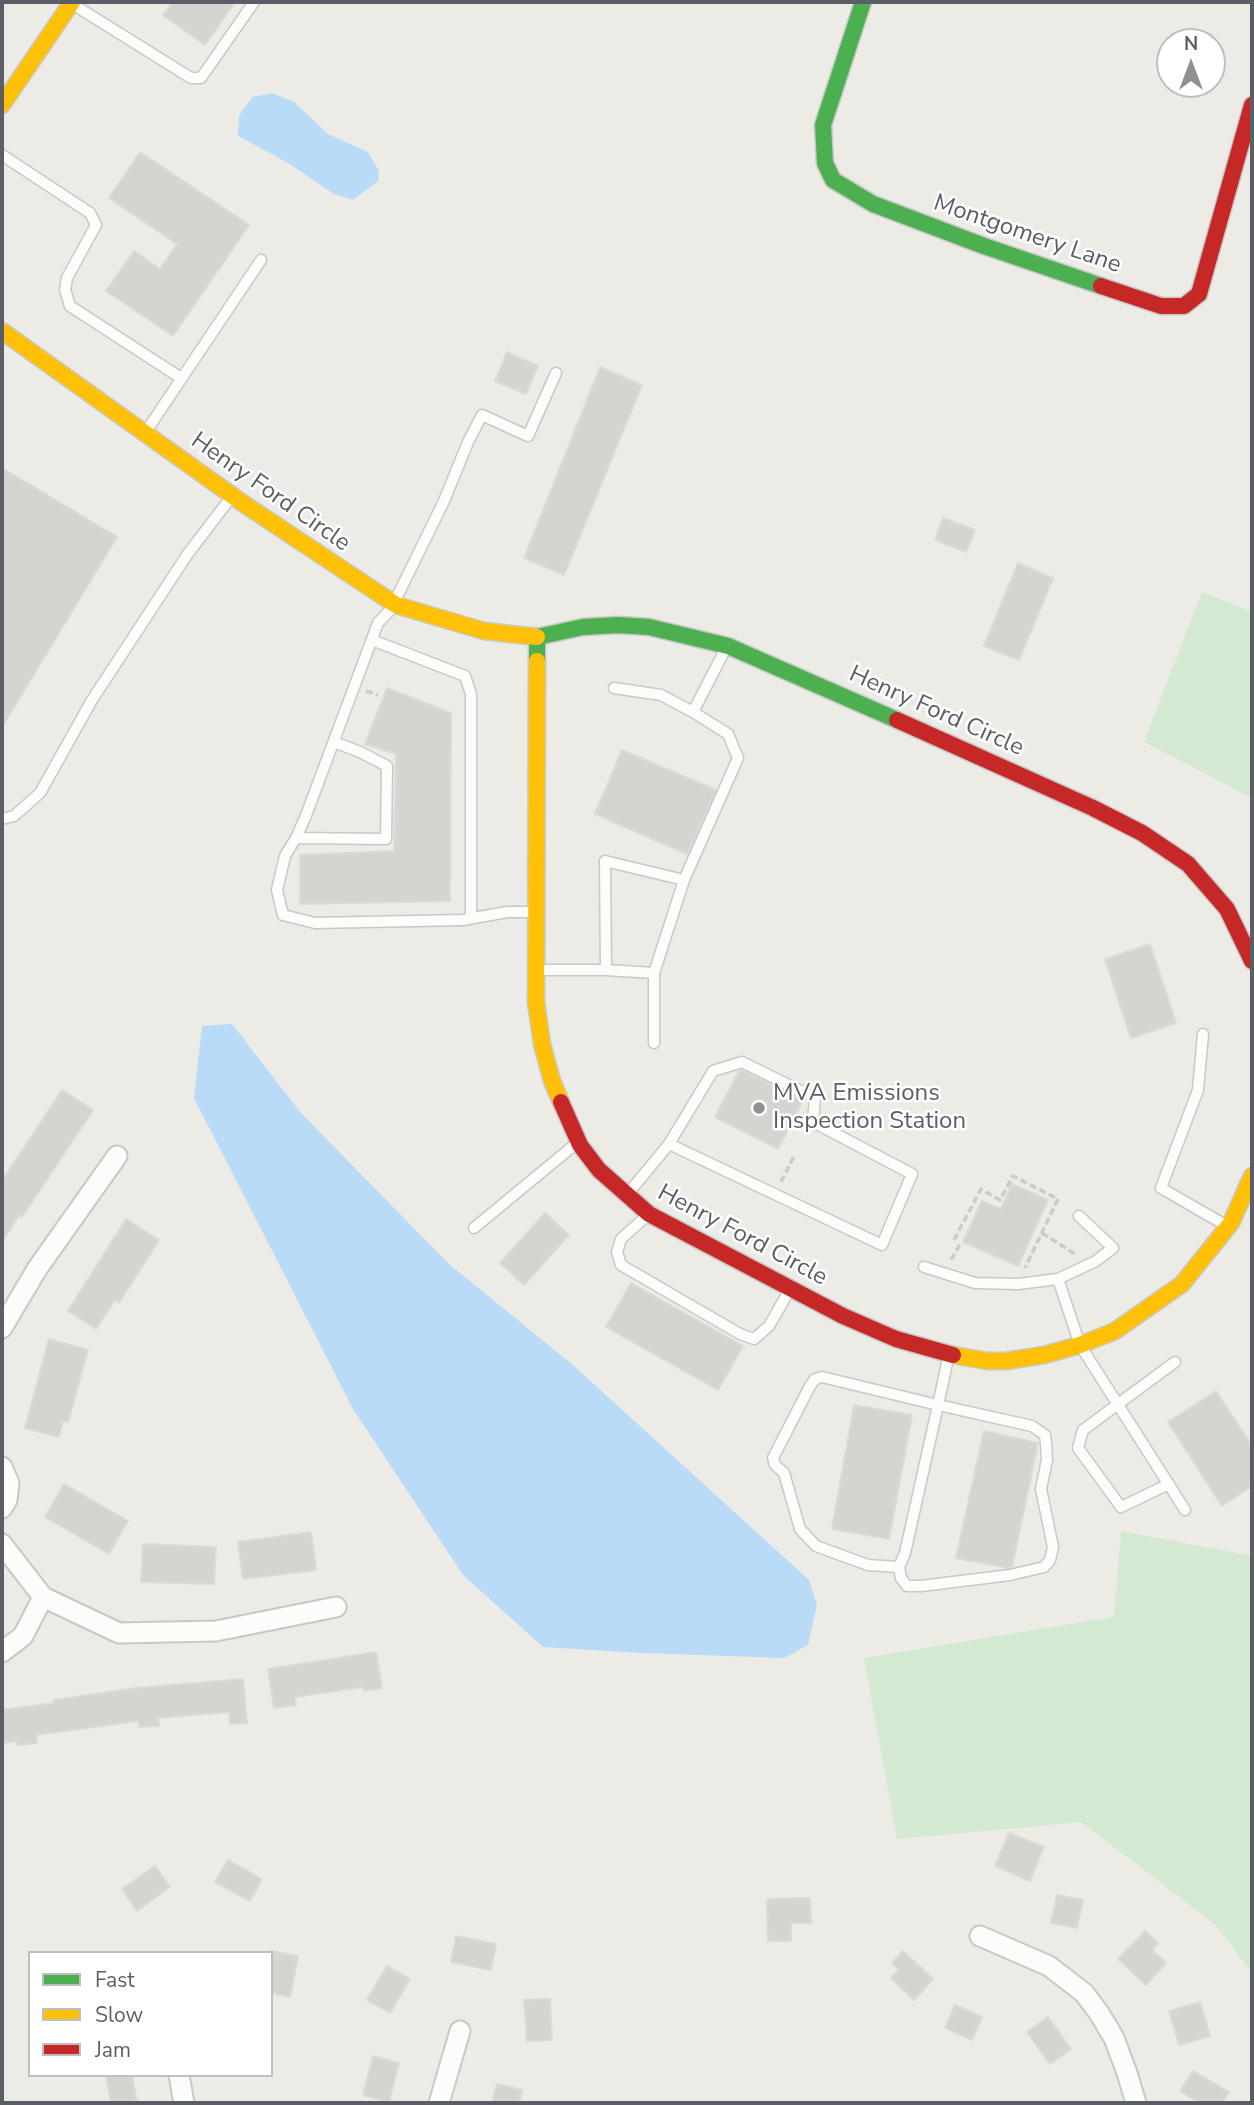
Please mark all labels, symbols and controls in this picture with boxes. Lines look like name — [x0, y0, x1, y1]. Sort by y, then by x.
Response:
north arrow — [1156, 28, 1226, 98]
text: N — [1184, 31, 1198, 57]
street label: Montgomery Lane — [929, 189, 1125, 281]
street label: Henry Ford Circle — [185, 427, 355, 559]
street label: Henry Ford Circle — [844, 661, 1028, 763]
place label: MVA Emissions Inspection Station — [773, 1080, 966, 1136]
marker: MVA Emissions Inspection Station — [751, 1100, 767, 1116]
street label: Henry Ford Circle — [652, 1179, 832, 1293]
legend — [28, 1951, 273, 2077]
text: Fast — [95, 1966, 135, 1994]
text: Slow — [95, 2001, 143, 2029]
text: Jam — [95, 2036, 131, 2064]

